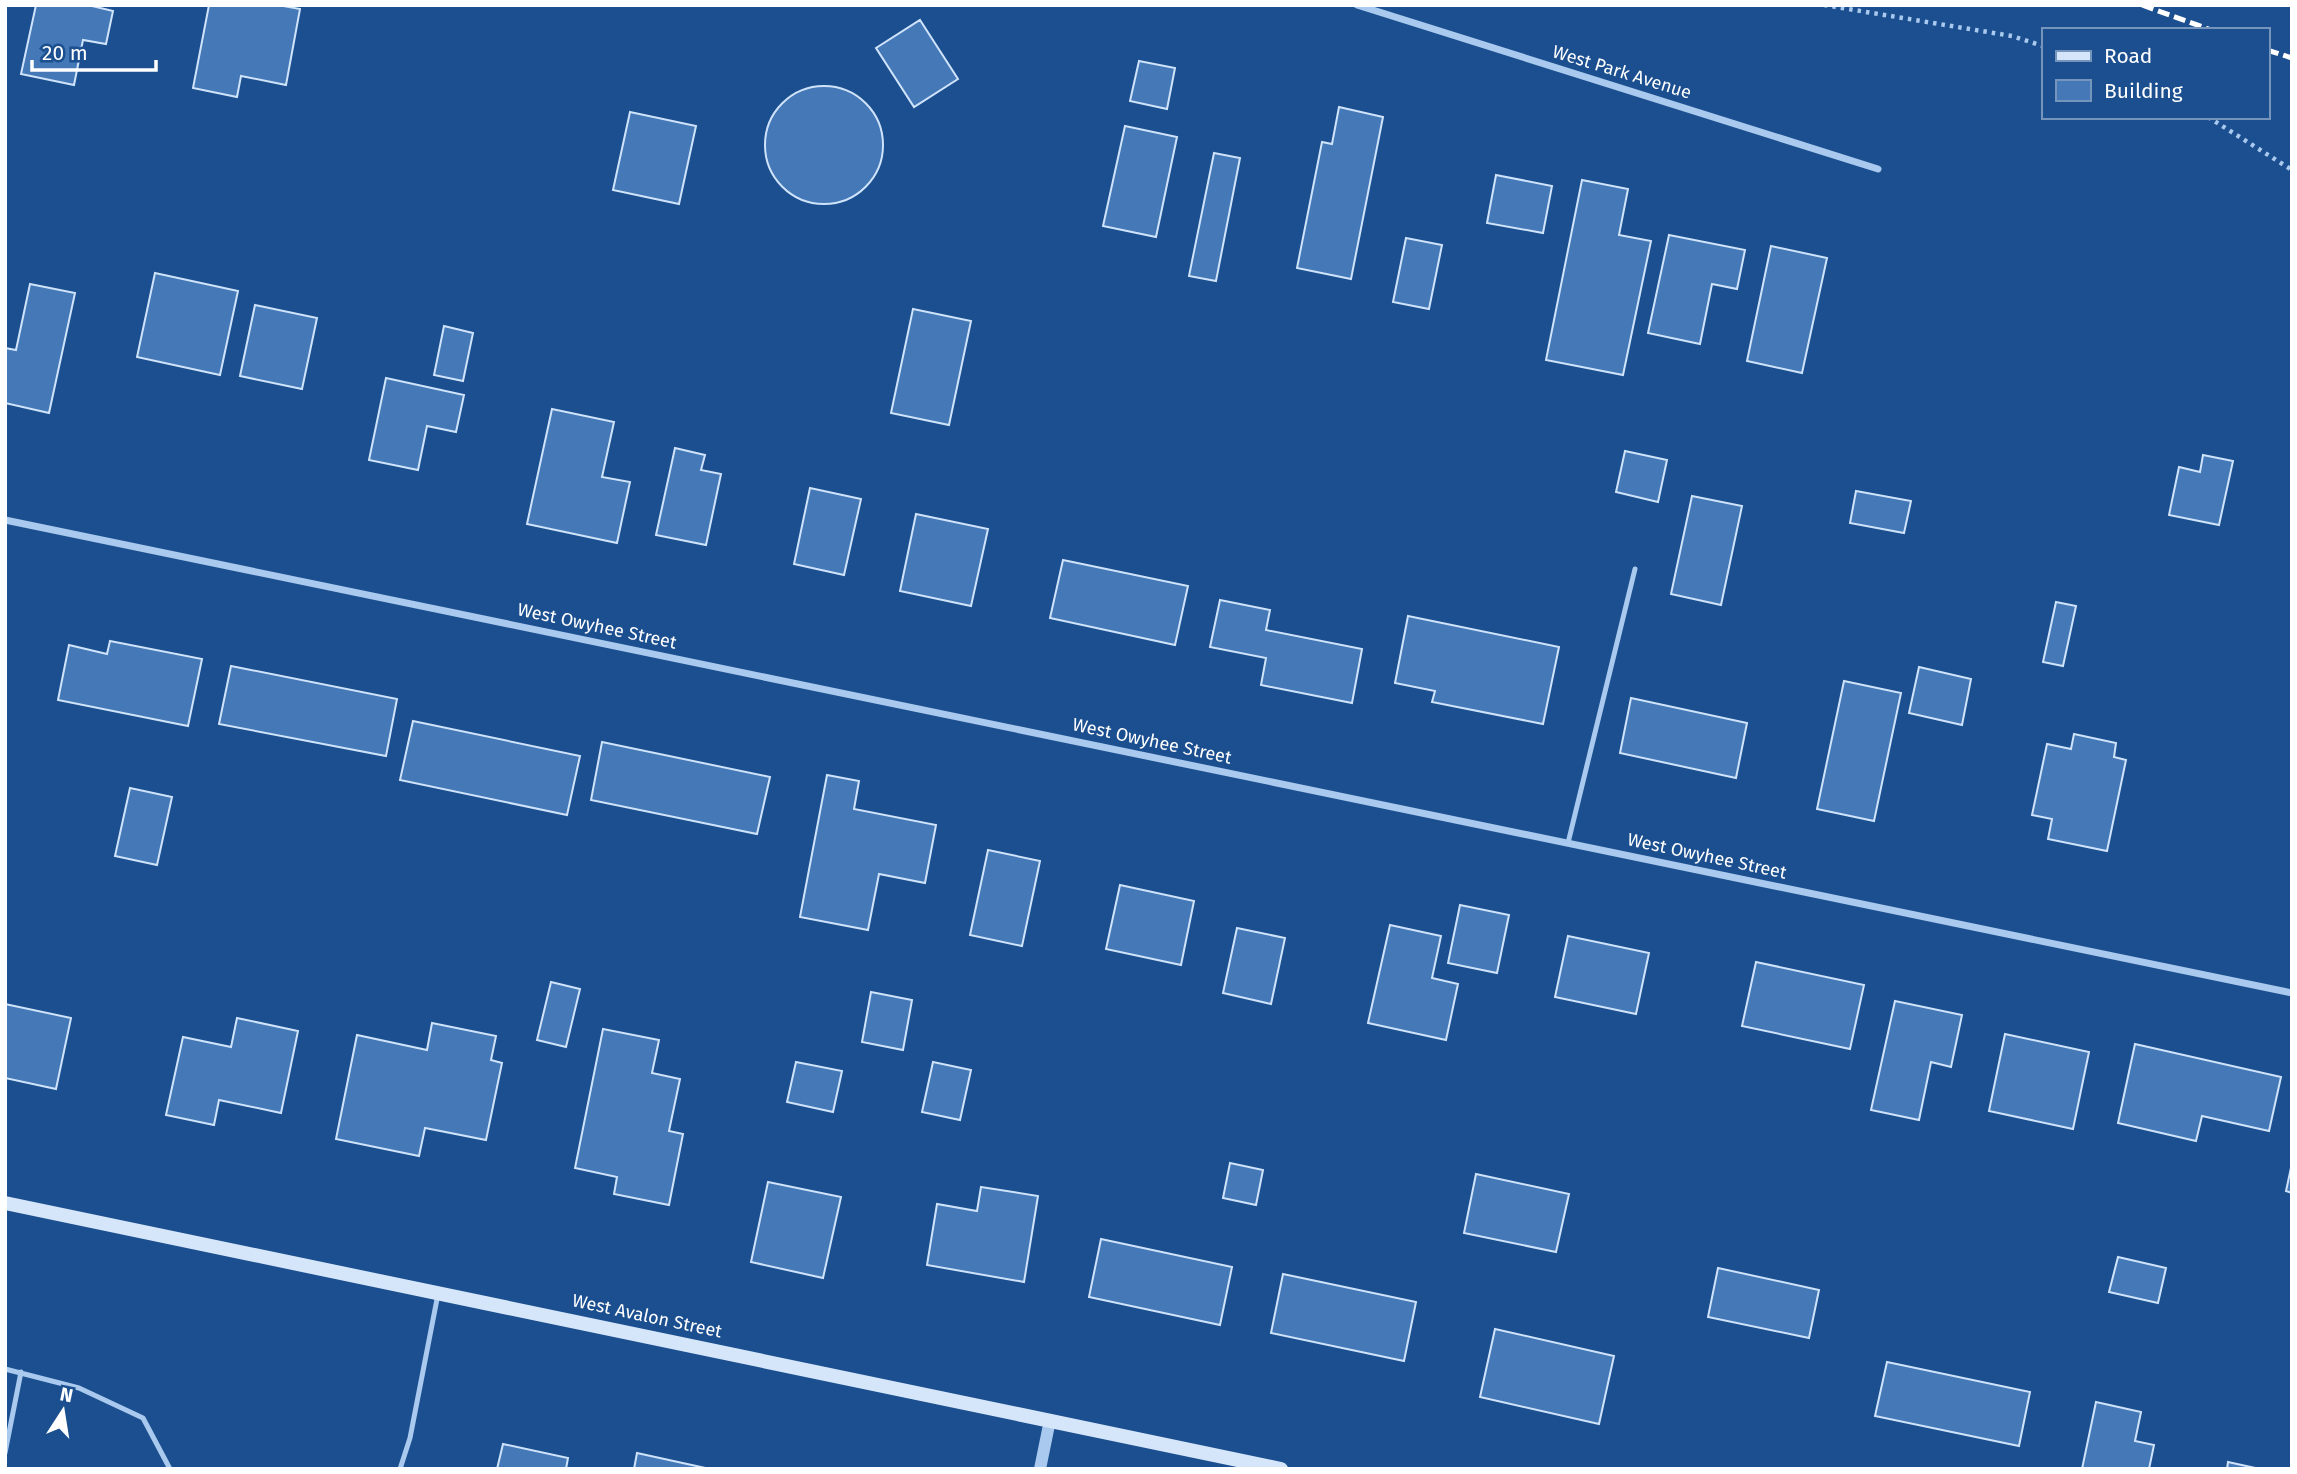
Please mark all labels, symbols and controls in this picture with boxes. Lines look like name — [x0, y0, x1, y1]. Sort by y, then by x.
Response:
scale bar — [32, 28, 156, 72]
legend — [2042, 28, 2269, 119]
text: 20 m — [42, 40, 88, 66]
street label: West Park Avenue — [1550, 40, 1694, 104]
text: Road — [2104, 43, 2152, 69]
text: Building — [2104, 78, 2183, 104]
street label: West Owyhee Street — [515, 598, 679, 654]
street label: West Owyhee Street — [1070, 713, 1234, 769]
street label: West Owyhee Street — [1625, 828, 1789, 884]
street label: West Avalon Street — [570, 1289, 724, 1343]
north arrow — [28, 1376, 98, 1446]
text: N — [58, 1382, 75, 1407]

